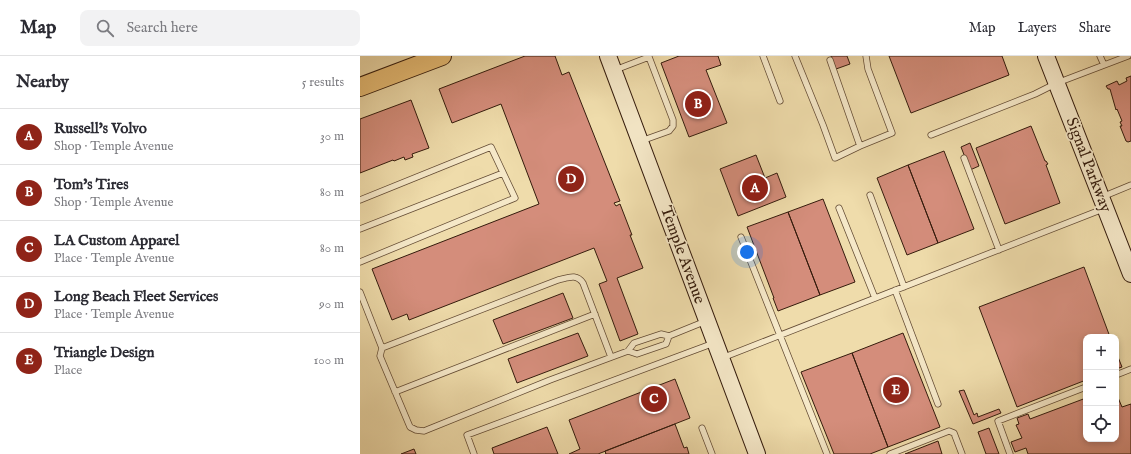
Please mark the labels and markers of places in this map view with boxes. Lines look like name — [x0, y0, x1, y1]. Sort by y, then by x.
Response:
pin: B — [685, 89, 711, 119]
pin: D — [558, 164, 584, 194]
pin: A — [742, 173, 768, 203]
pin: E — [883, 375, 909, 405]
pin: C — [641, 384, 667, 414]

